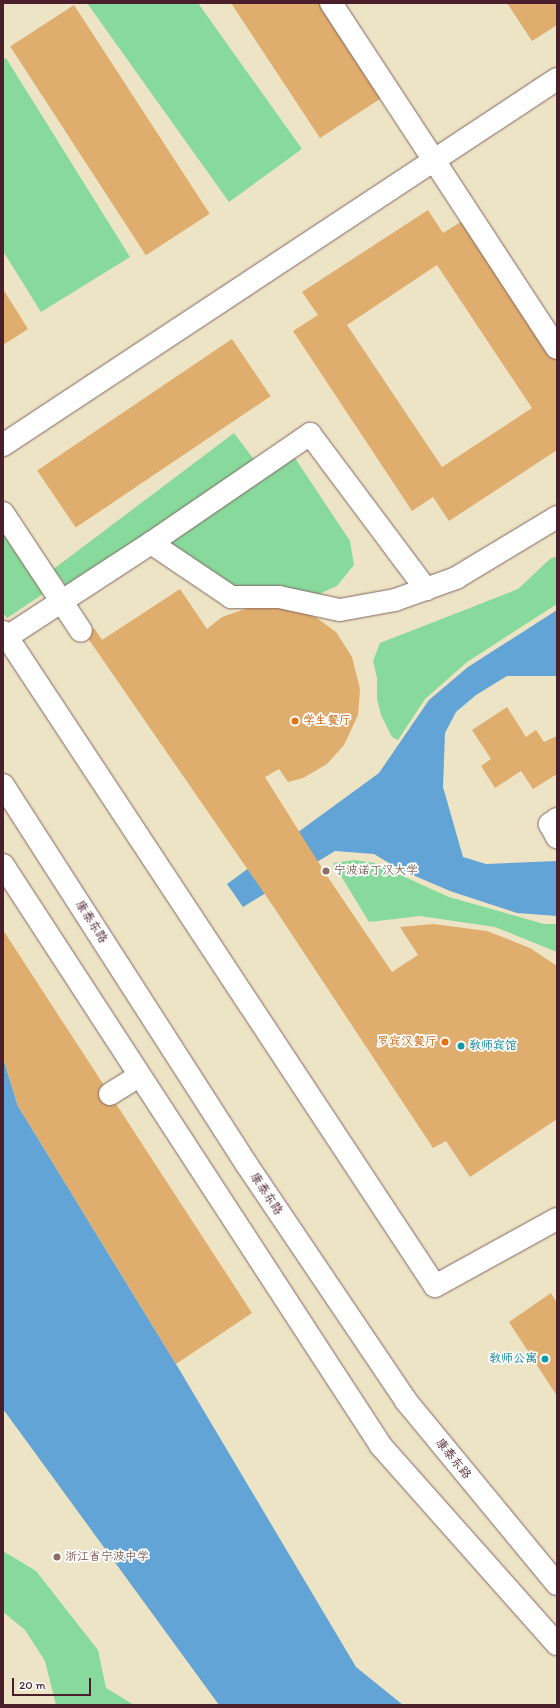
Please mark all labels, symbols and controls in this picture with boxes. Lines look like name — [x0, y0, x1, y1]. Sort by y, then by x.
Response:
place label: 学生餐厅 — [303, 714, 351, 728]
marker: 学生餐厅 — [290, 716, 300, 726]
place label: 宁波诺丁汉大学 — [334, 864, 418, 878]
marker: 宁波诺丁汉大学 — [321, 866, 331, 876]
street label: 康泰东路 — [72, 898, 110, 946]
place label: 罗宾汉餐厅 — [377, 1035, 437, 1049]
marker: 罗宾汉餐厅 — [440, 1037, 450, 1047]
place label: 教师宾馆 — [469, 1039, 517, 1053]
marker: 教师宾馆 — [456, 1041, 466, 1051]
street label: 康泰东路 — [247, 1170, 285, 1218]
place label: 教师公寓 — [489, 1352, 537, 1366]
marker: 教师公寓 — [540, 1354, 550, 1364]
street label: 康泰东路 — [432, 1436, 474, 1482]
place label: 浙江省宁波中学 — [65, 1550, 149, 1564]
marker: 浙江省宁波中学 — [52, 1552, 62, 1562]
scale bar — [14, 1670, 93, 1696]
text: 20 m — [19, 1678, 46, 1692]

